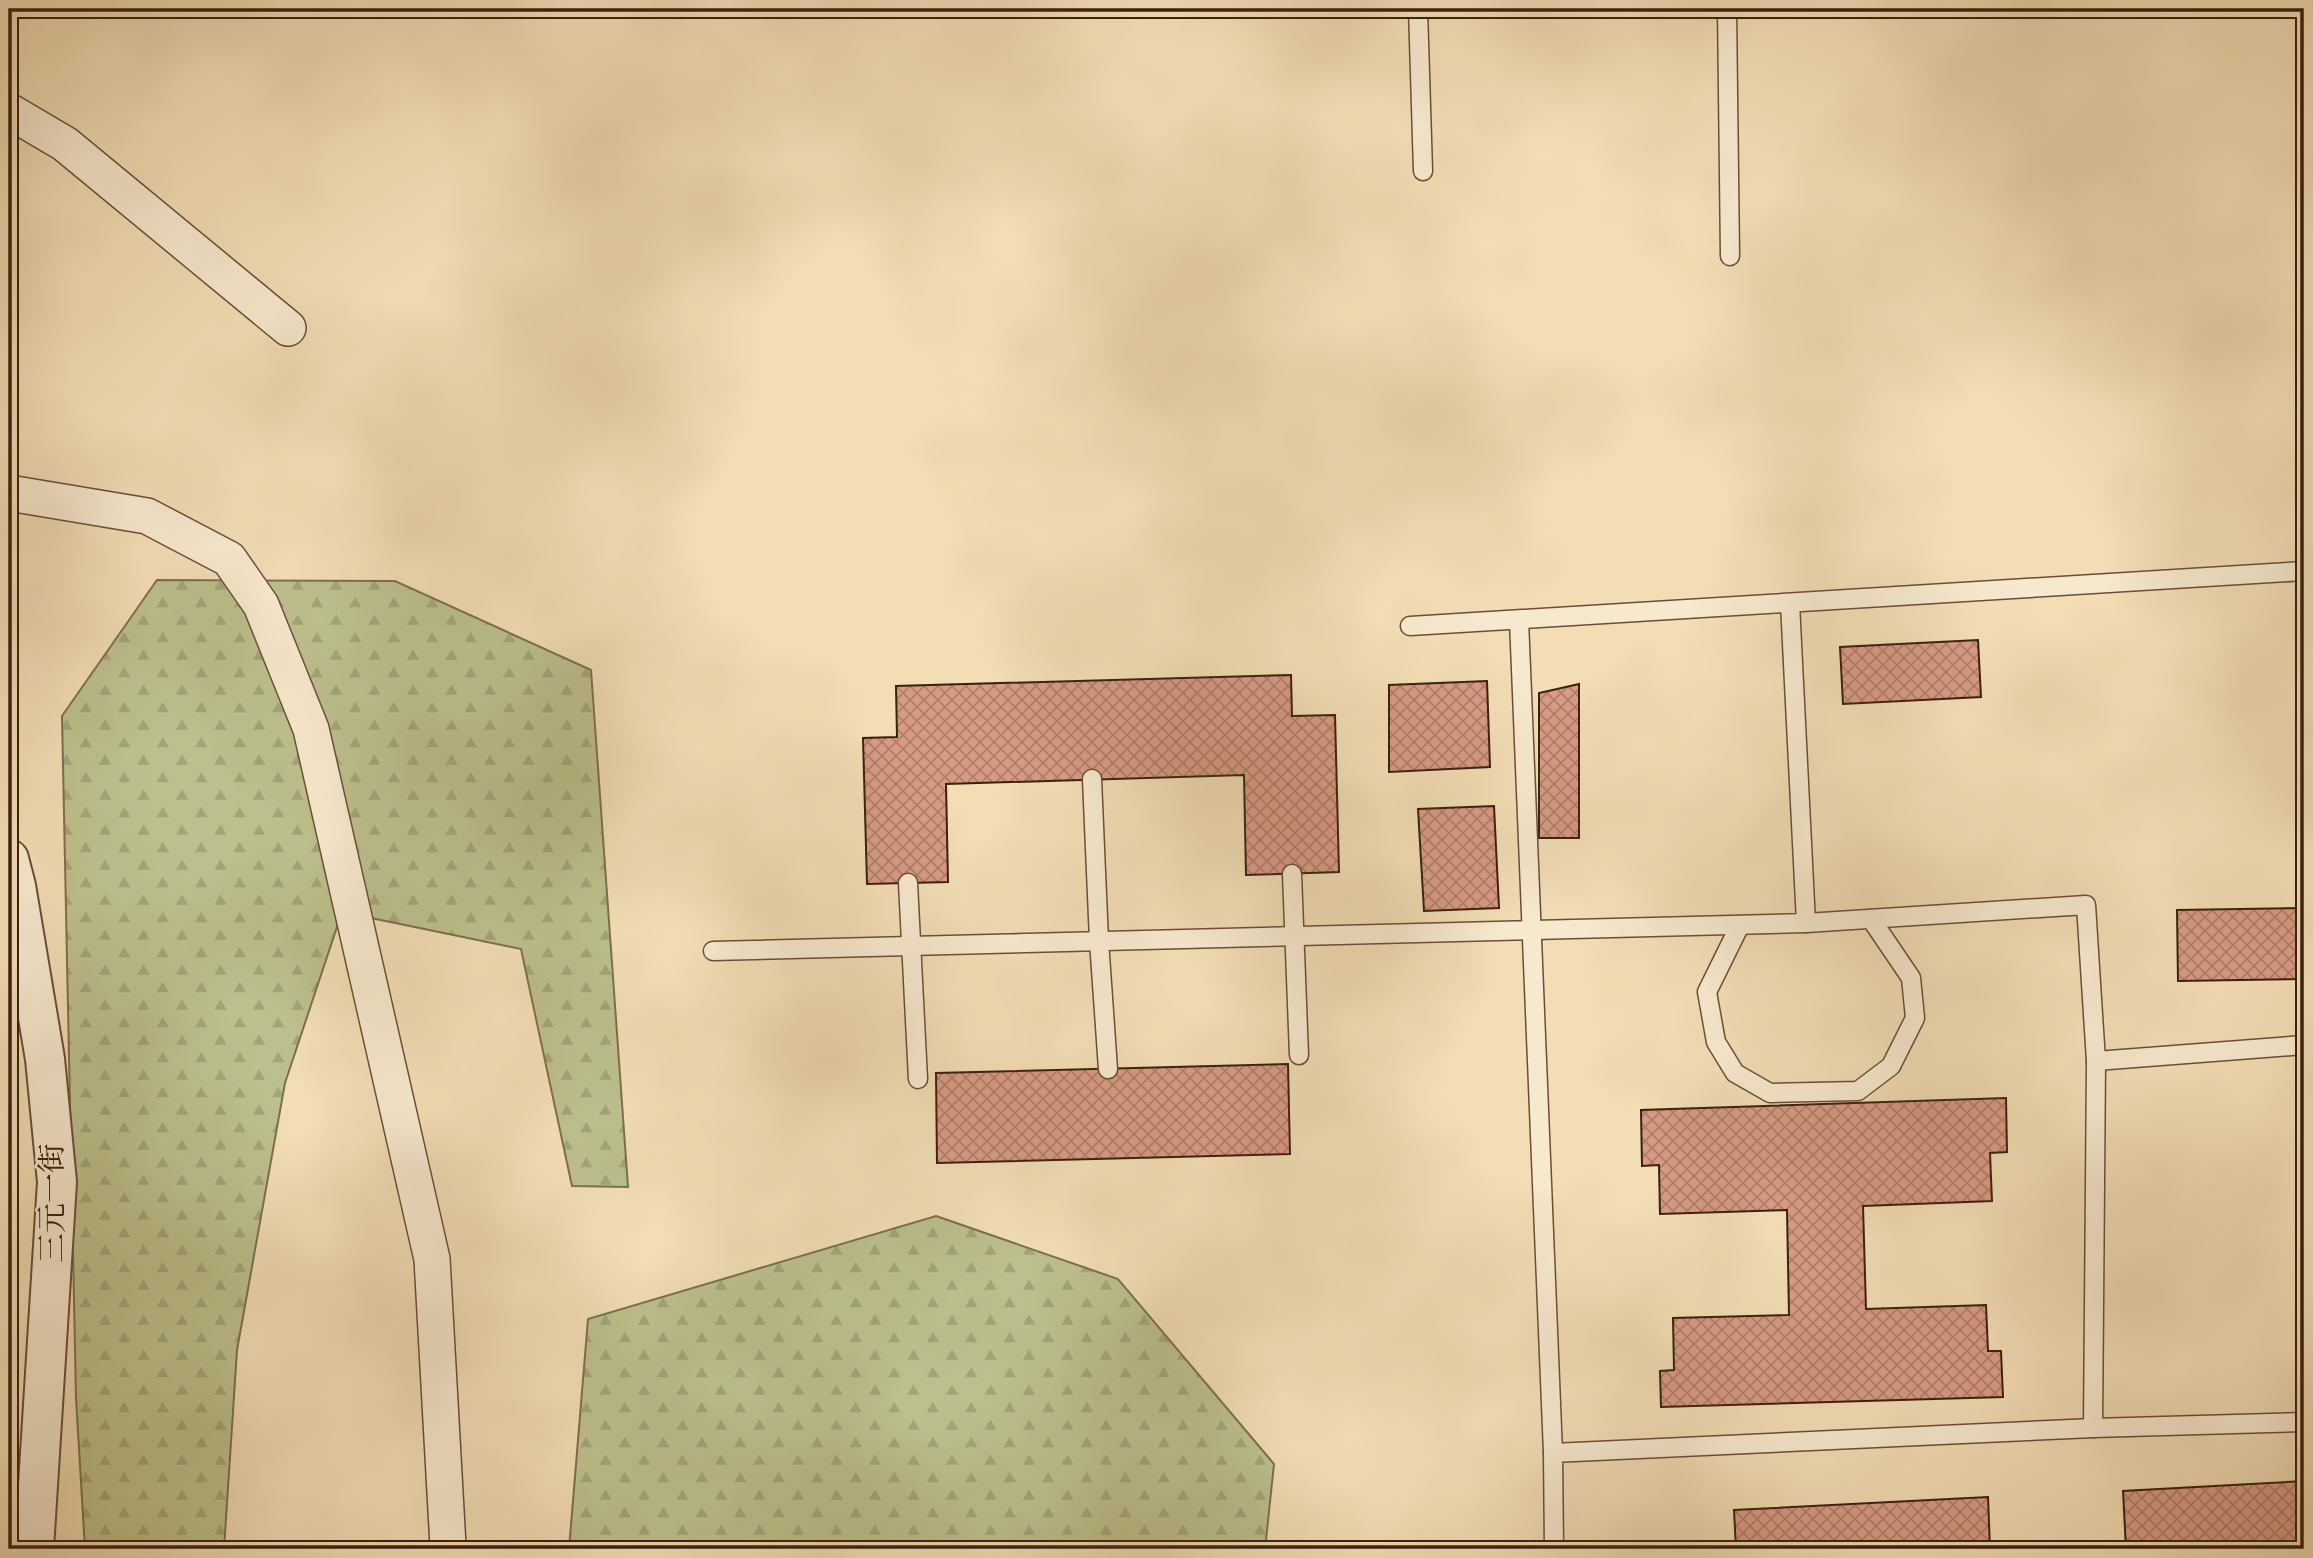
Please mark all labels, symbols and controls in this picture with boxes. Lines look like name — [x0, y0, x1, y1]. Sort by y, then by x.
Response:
street label: 三元一街 — [33, 1143, 76, 1263]

